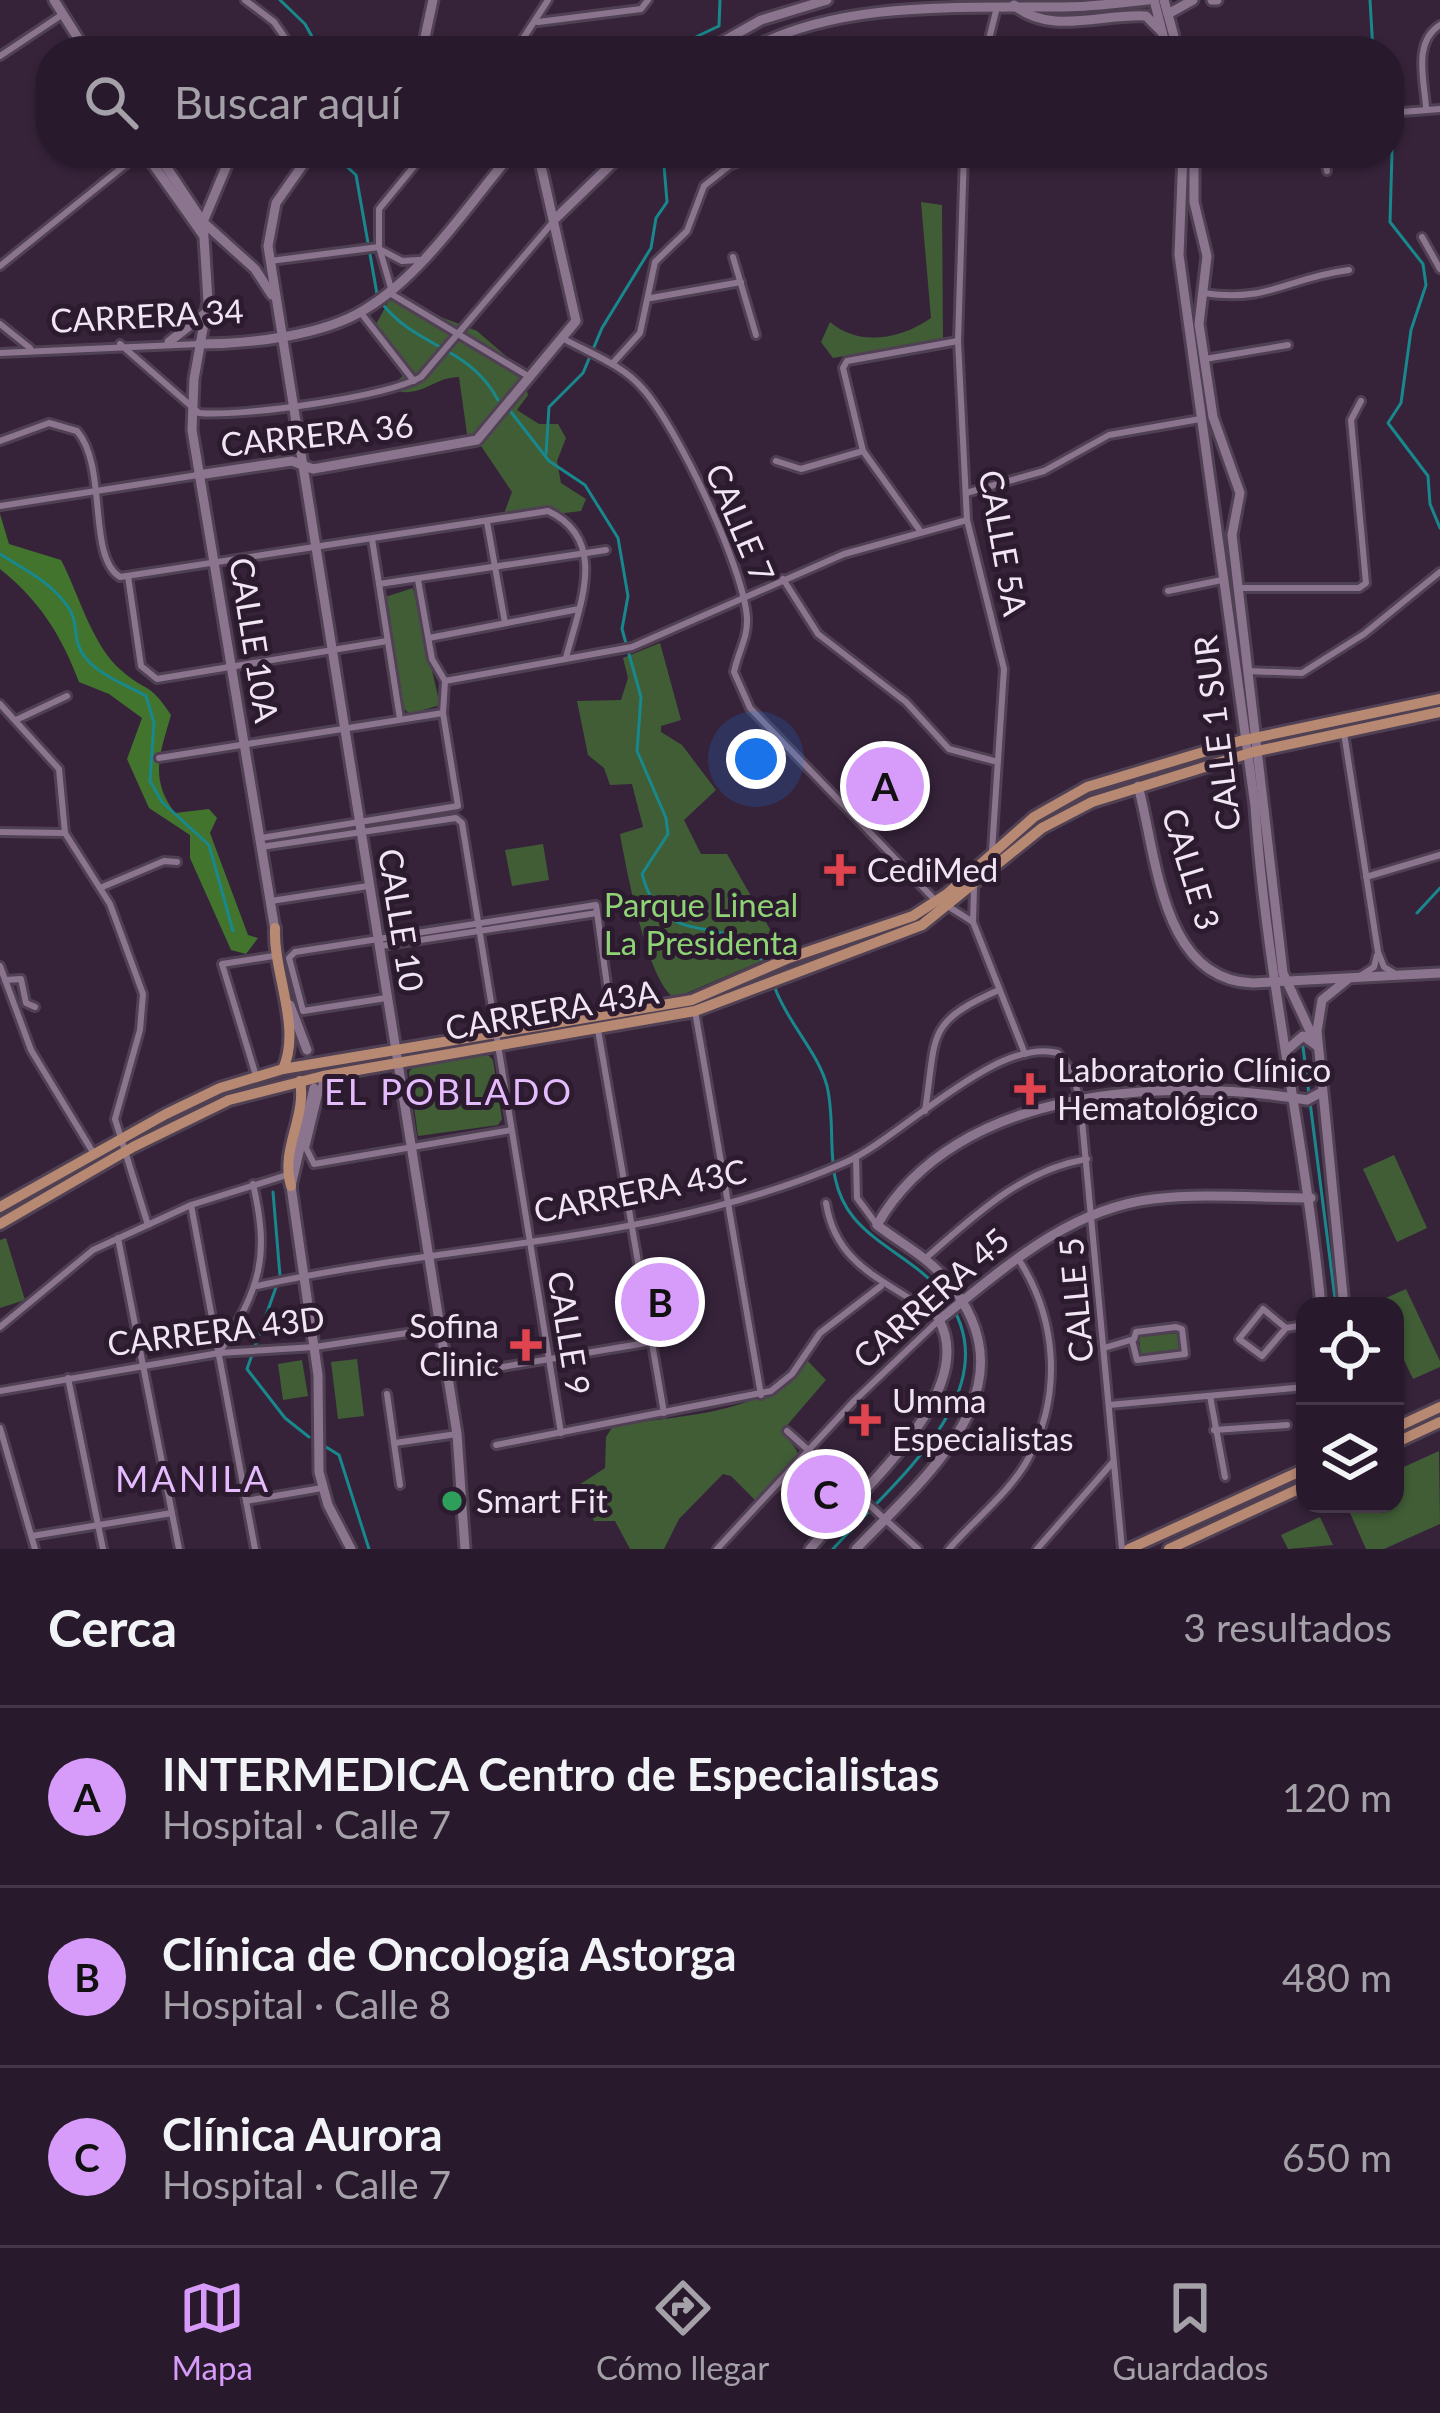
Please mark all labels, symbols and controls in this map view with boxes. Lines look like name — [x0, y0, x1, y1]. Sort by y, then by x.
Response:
search box — [36, 36, 1404, 168]
icon: search — [78, 69, 144, 135]
text: Buscar aquí — [174, 75, 401, 129]
street label: CARRERA 34 — [49, 290, 245, 340]
street label: CARRERA 36 — [219, 404, 415, 464]
street label: CALLE 7 — [698, 457, 784, 588]
street label: CALLE 5A — [972, 467, 1037, 619]
street label: CALLE 10A — [222, 555, 288, 726]
street label: CALLE 1 SUR — [1184, 633, 1248, 833]
your location — [726, 729, 786, 789]
pin: A — [846, 741, 924, 831]
street label: CALLE 3 — [1155, 803, 1229, 934]
street label: CALLE 10 — [371, 846, 433, 994]
place label: CediMed — [867, 849, 998, 889]
marker: CediMed — [824, 854, 856, 886]
park label: Parque Lineal La Presidenta — [604, 884, 798, 962]
street label: CARRERA 43A — [442, 970, 662, 1047]
place label: Laboratorio Clínico Hematológico — [1057, 1049, 1331, 1127]
district label: EL POBLADO — [324, 1069, 574, 1113]
marker: Laboratorio Clínico Hematológico — [1014, 1073, 1046, 1105]
street label: CARRERA 43C — [530, 1150, 749, 1230]
street label: CARRERA 45 — [844, 1219, 1016, 1376]
street label: CALLE 5 — [1050, 1236, 1100, 1364]
pin: B — [621, 1257, 699, 1347]
street label: CALLE 9 — [540, 1268, 600, 1398]
street label: CARRERA 43D — [105, 1297, 327, 1363]
map controls — [1296, 1297, 1404, 1513]
button: locate — [1296, 1297, 1404, 1405]
place label: Sofina Clinic — [409, 1305, 499, 1383]
marker: Sofina Clinic — [510, 1329, 542, 1361]
place label: Umma Especialistas — [892, 1380, 1074, 1458]
marker: Umma Especialistas — [849, 1404, 881, 1436]
button: layers — [1296, 1405, 1404, 1513]
pin: C — [787, 1449, 865, 1539]
district label: MANILA — [115, 1456, 271, 1500]
place label: Smart Fit — [476, 1480, 608, 1520]
marker: Smart Fit — [439, 1488, 465, 1514]
text: Cerca — [48, 1597, 177, 1658]
text: 3 resultados — [1183, 1604, 1392, 1650]
text: INTERMEDICA Centro de Especialistas — [162, 1747, 939, 1801]
text: A — [73, 1774, 101, 1820]
text: 120 m — [1282, 1774, 1392, 1820]
text: Hospital · Calle 7 — [162, 1801, 451, 1847]
text: Clínica de Oncología Astorga — [162, 1927, 737, 1981]
text: B — [74, 1954, 100, 2000]
text: 480 m — [1282, 1954, 1392, 2000]
text: Hospital · Calle 8 — [162, 1981, 451, 2027]
text: Clínica Aurora — [162, 2107, 443, 2161]
text: C — [74, 2134, 100, 2180]
text: 650 m — [1282, 2134, 1392, 2180]
text: Hospital · Calle 7 — [162, 2161, 451, 2207]
tab: Mapa — [171, 2275, 253, 2387]
tab: Cómo llegar — [596, 2275, 769, 2387]
tab: Guardados — [1112, 2275, 1269, 2387]

